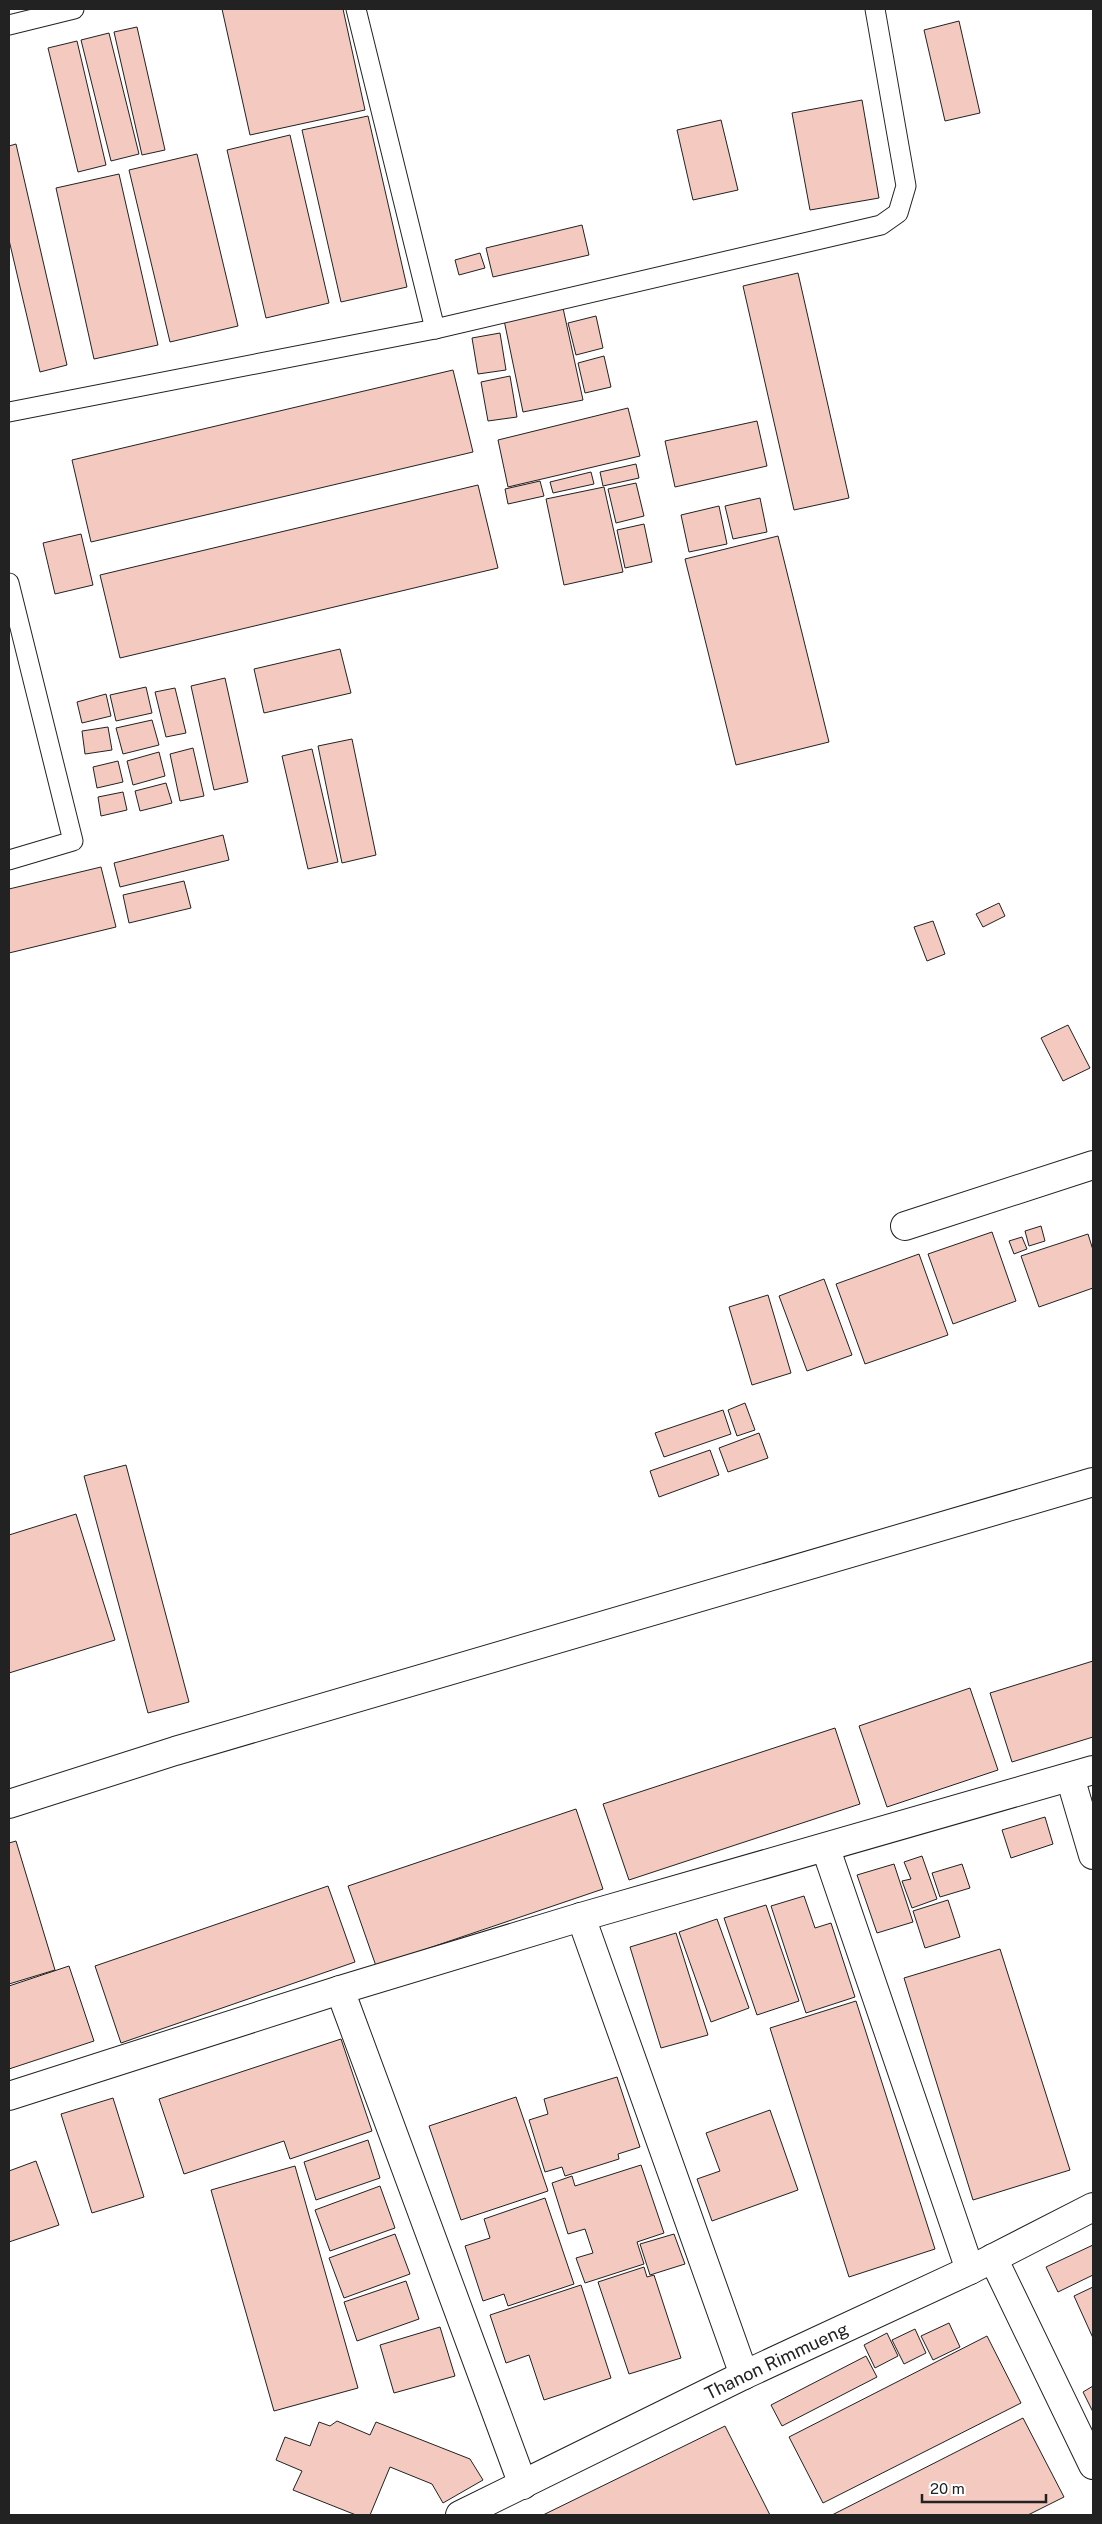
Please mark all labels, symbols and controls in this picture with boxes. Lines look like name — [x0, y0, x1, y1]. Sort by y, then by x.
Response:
street label: Thanon Rimmueng — [701, 2318, 851, 2403]
scale bar — [922, 2472, 1046, 2504]
text: 20 m — [930, 2480, 965, 2497]

